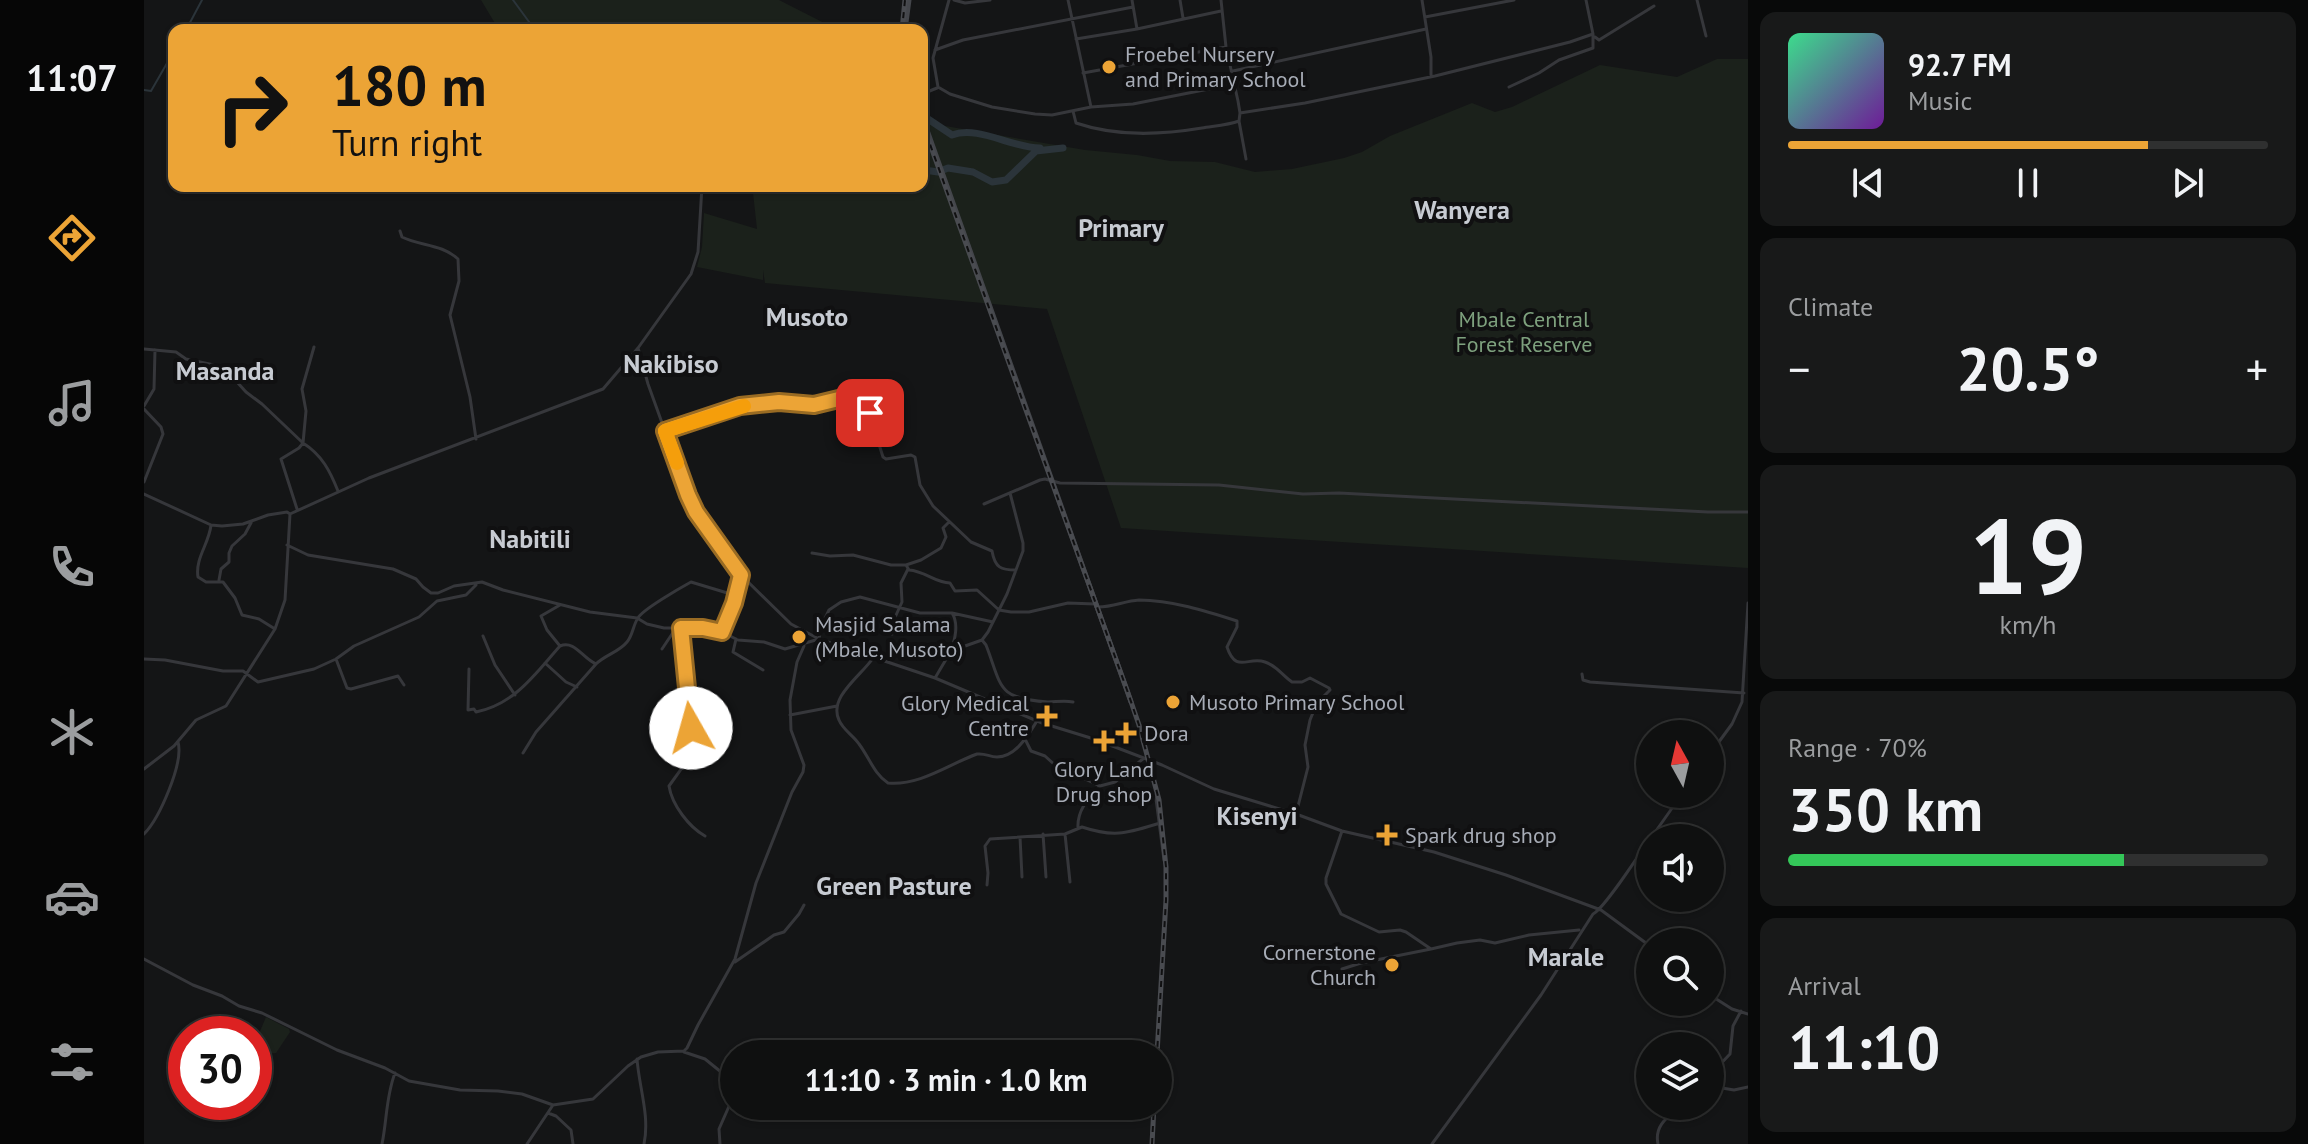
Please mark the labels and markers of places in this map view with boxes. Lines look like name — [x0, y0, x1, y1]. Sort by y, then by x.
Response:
place label: Froebel Nursery and Primary School — [1125, 40, 1306, 93]
marker: Froebel Nursery and Primary School — [1100, 58, 1118, 76]
pin — [836, 379, 904, 447]
place label: Masjid Salama (Mbale, Musoto) — [815, 610, 963, 663]
marker: Masjid Salama (Mbale, Musoto) — [790, 628, 808, 646]
place label: Musoto Primary School — [1189, 688, 1405, 716]
place label: Glory Medical Centre — [901, 689, 1030, 742]
marker: Musoto Primary School — [1164, 693, 1182, 711]
marker: Glory Medical Centre — [1036, 705, 1058, 727]
place label: Dora — [1144, 719, 1189, 747]
marker: Dora — [1115, 722, 1137, 744]
marker: Glory Land Drug shop — [1093, 730, 1115, 752]
place label: Glory Land Drug shop — [1054, 755, 1154, 808]
place label: Spark drug shop — [1405, 821, 1557, 849]
marker: Spark drug shop — [1376, 824, 1398, 846]
place label: Cornerstone Church — [1263, 938, 1376, 991]
marker: Cornerstone Church — [1383, 956, 1401, 974]

